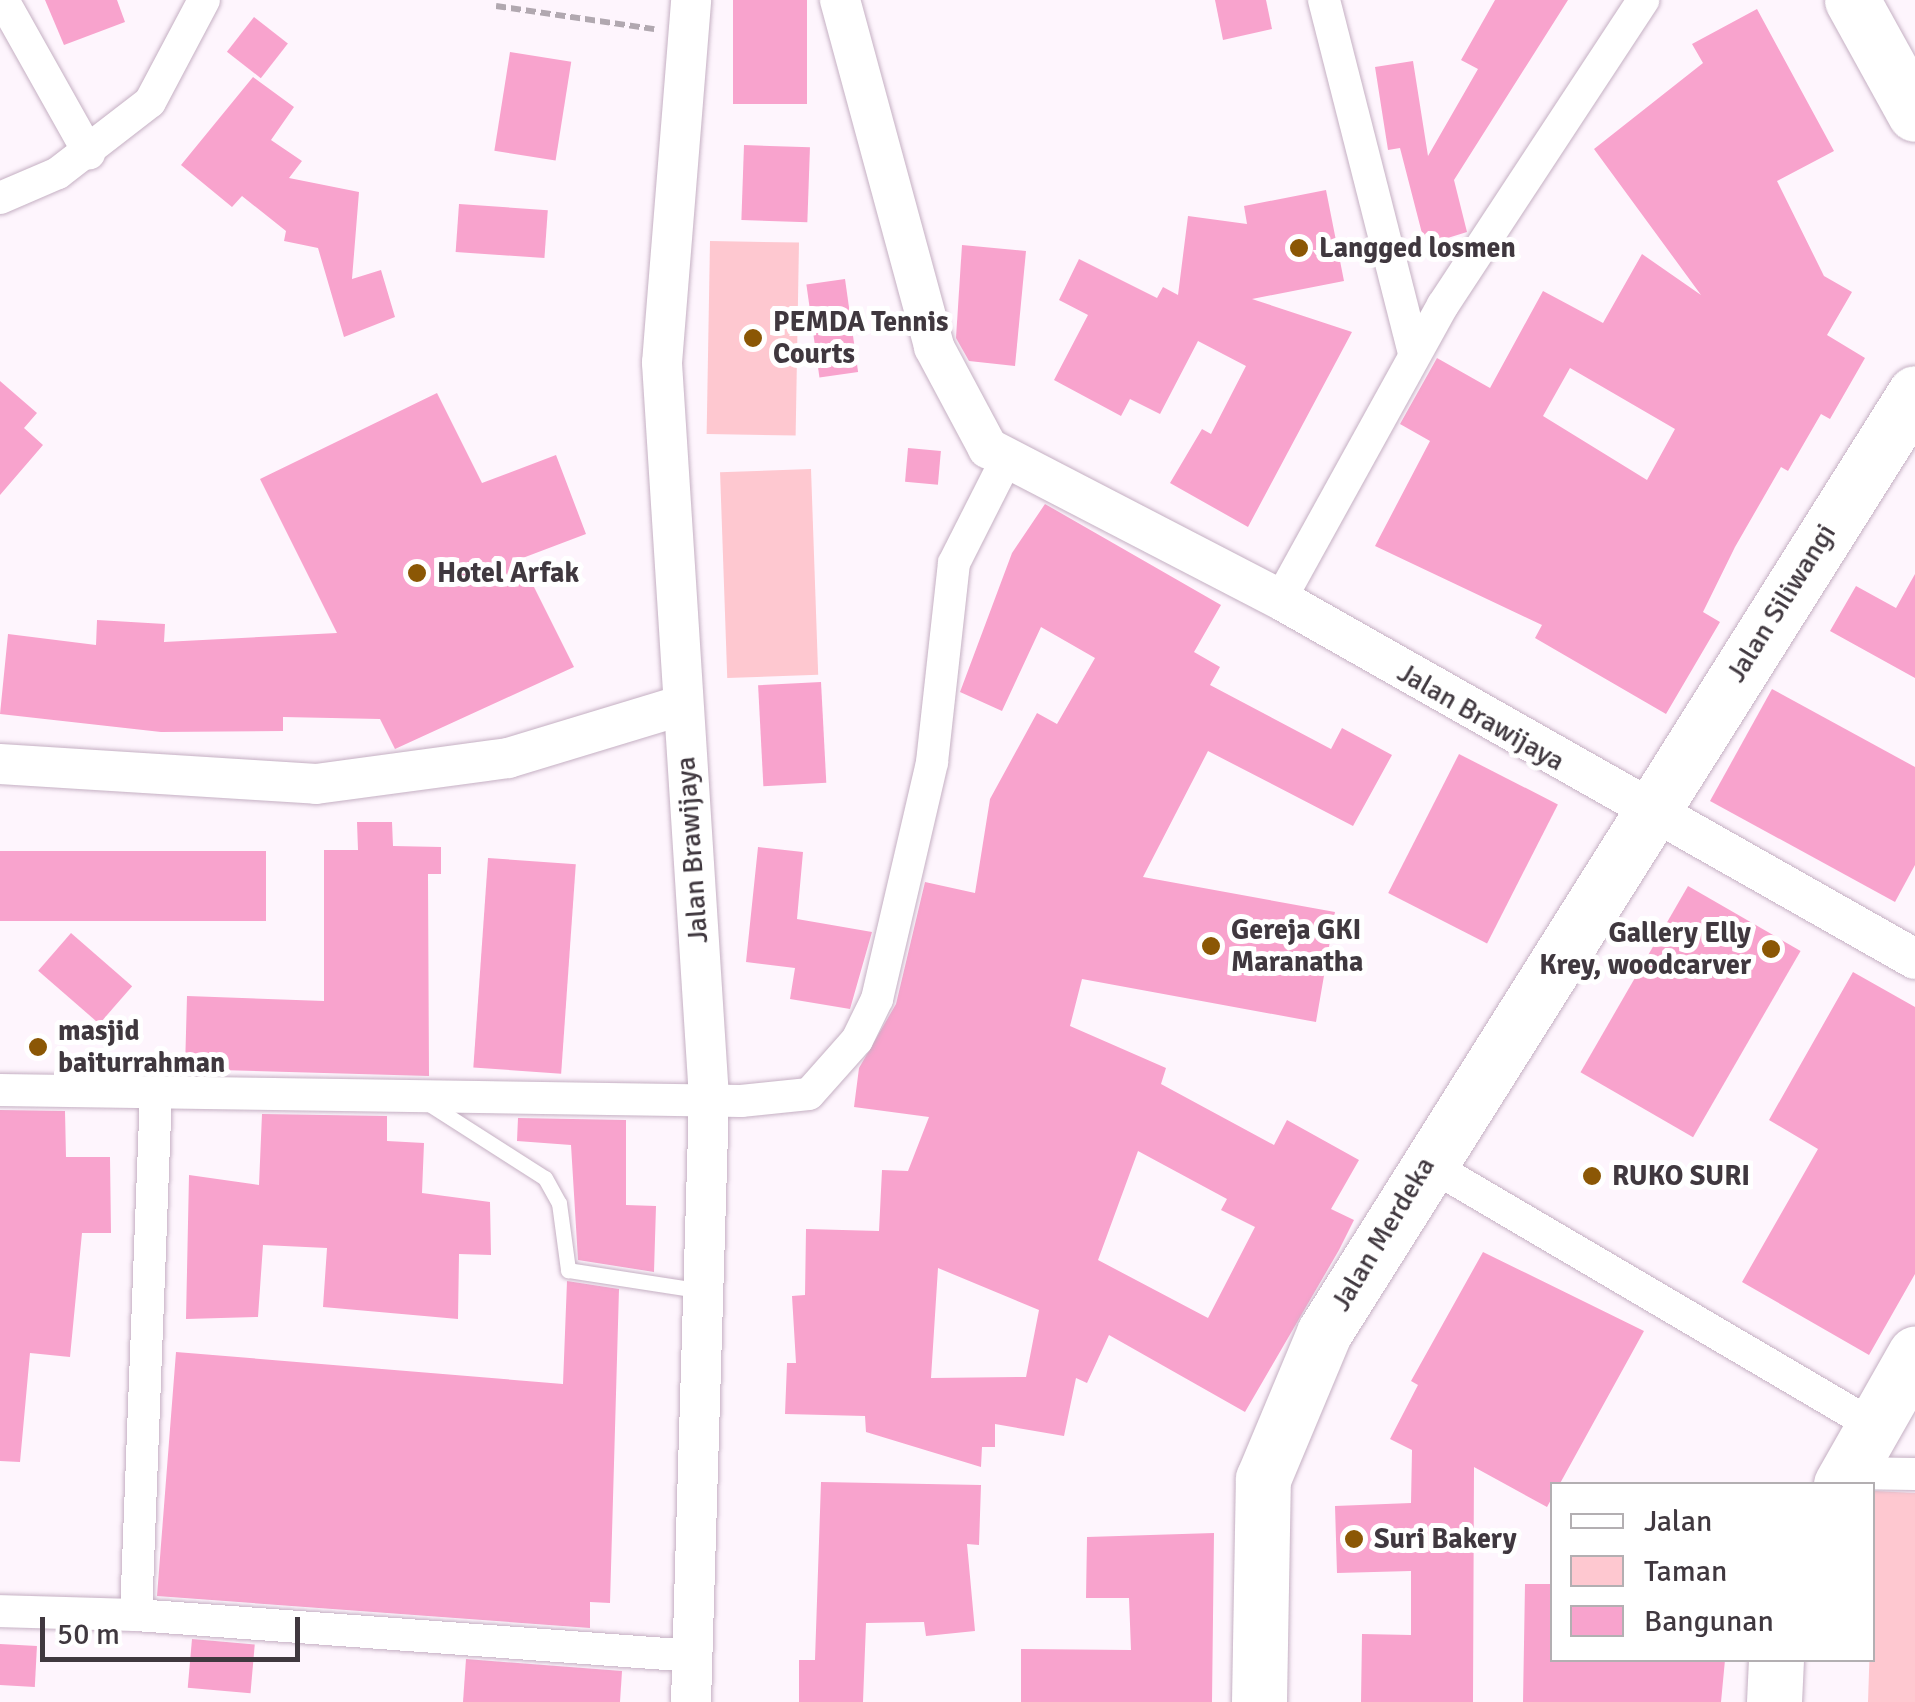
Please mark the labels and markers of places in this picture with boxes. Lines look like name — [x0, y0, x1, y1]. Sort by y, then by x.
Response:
place label: Langged losmen — [1319, 231, 1516, 265]
marker: Langged losmen — [1288, 237, 1310, 259]
place label: PEMDA Tennis Courts — [773, 305, 948, 371]
marker: PEMDA Tennis Courts — [742, 327, 764, 349]
place label: Hotel Arfak — [437, 556, 579, 590]
marker: Hotel Arfak — [406, 562, 428, 584]
place label: Gereja GKI Maranatha — [1231, 913, 1363, 979]
place label: Gallery Elly Krey, woodcarver — [1539, 916, 1751, 982]
marker: Gereja GKI Maranatha — [1200, 935, 1222, 957]
marker: Gallery Elly Krey, woodcarver — [1760, 938, 1782, 960]
place label: masjid baiturrahman — [58, 1014, 225, 1080]
marker: masjid baiturrahman — [27, 1036, 49, 1058]
place label: RUKO SURI — [1612, 1159, 1750, 1193]
marker: RUKO SURI — [1581, 1165, 1603, 1187]
place label: Suri Bakery — [1374, 1522, 1517, 1556]
marker: Suri Bakery — [1343, 1528, 1365, 1550]

